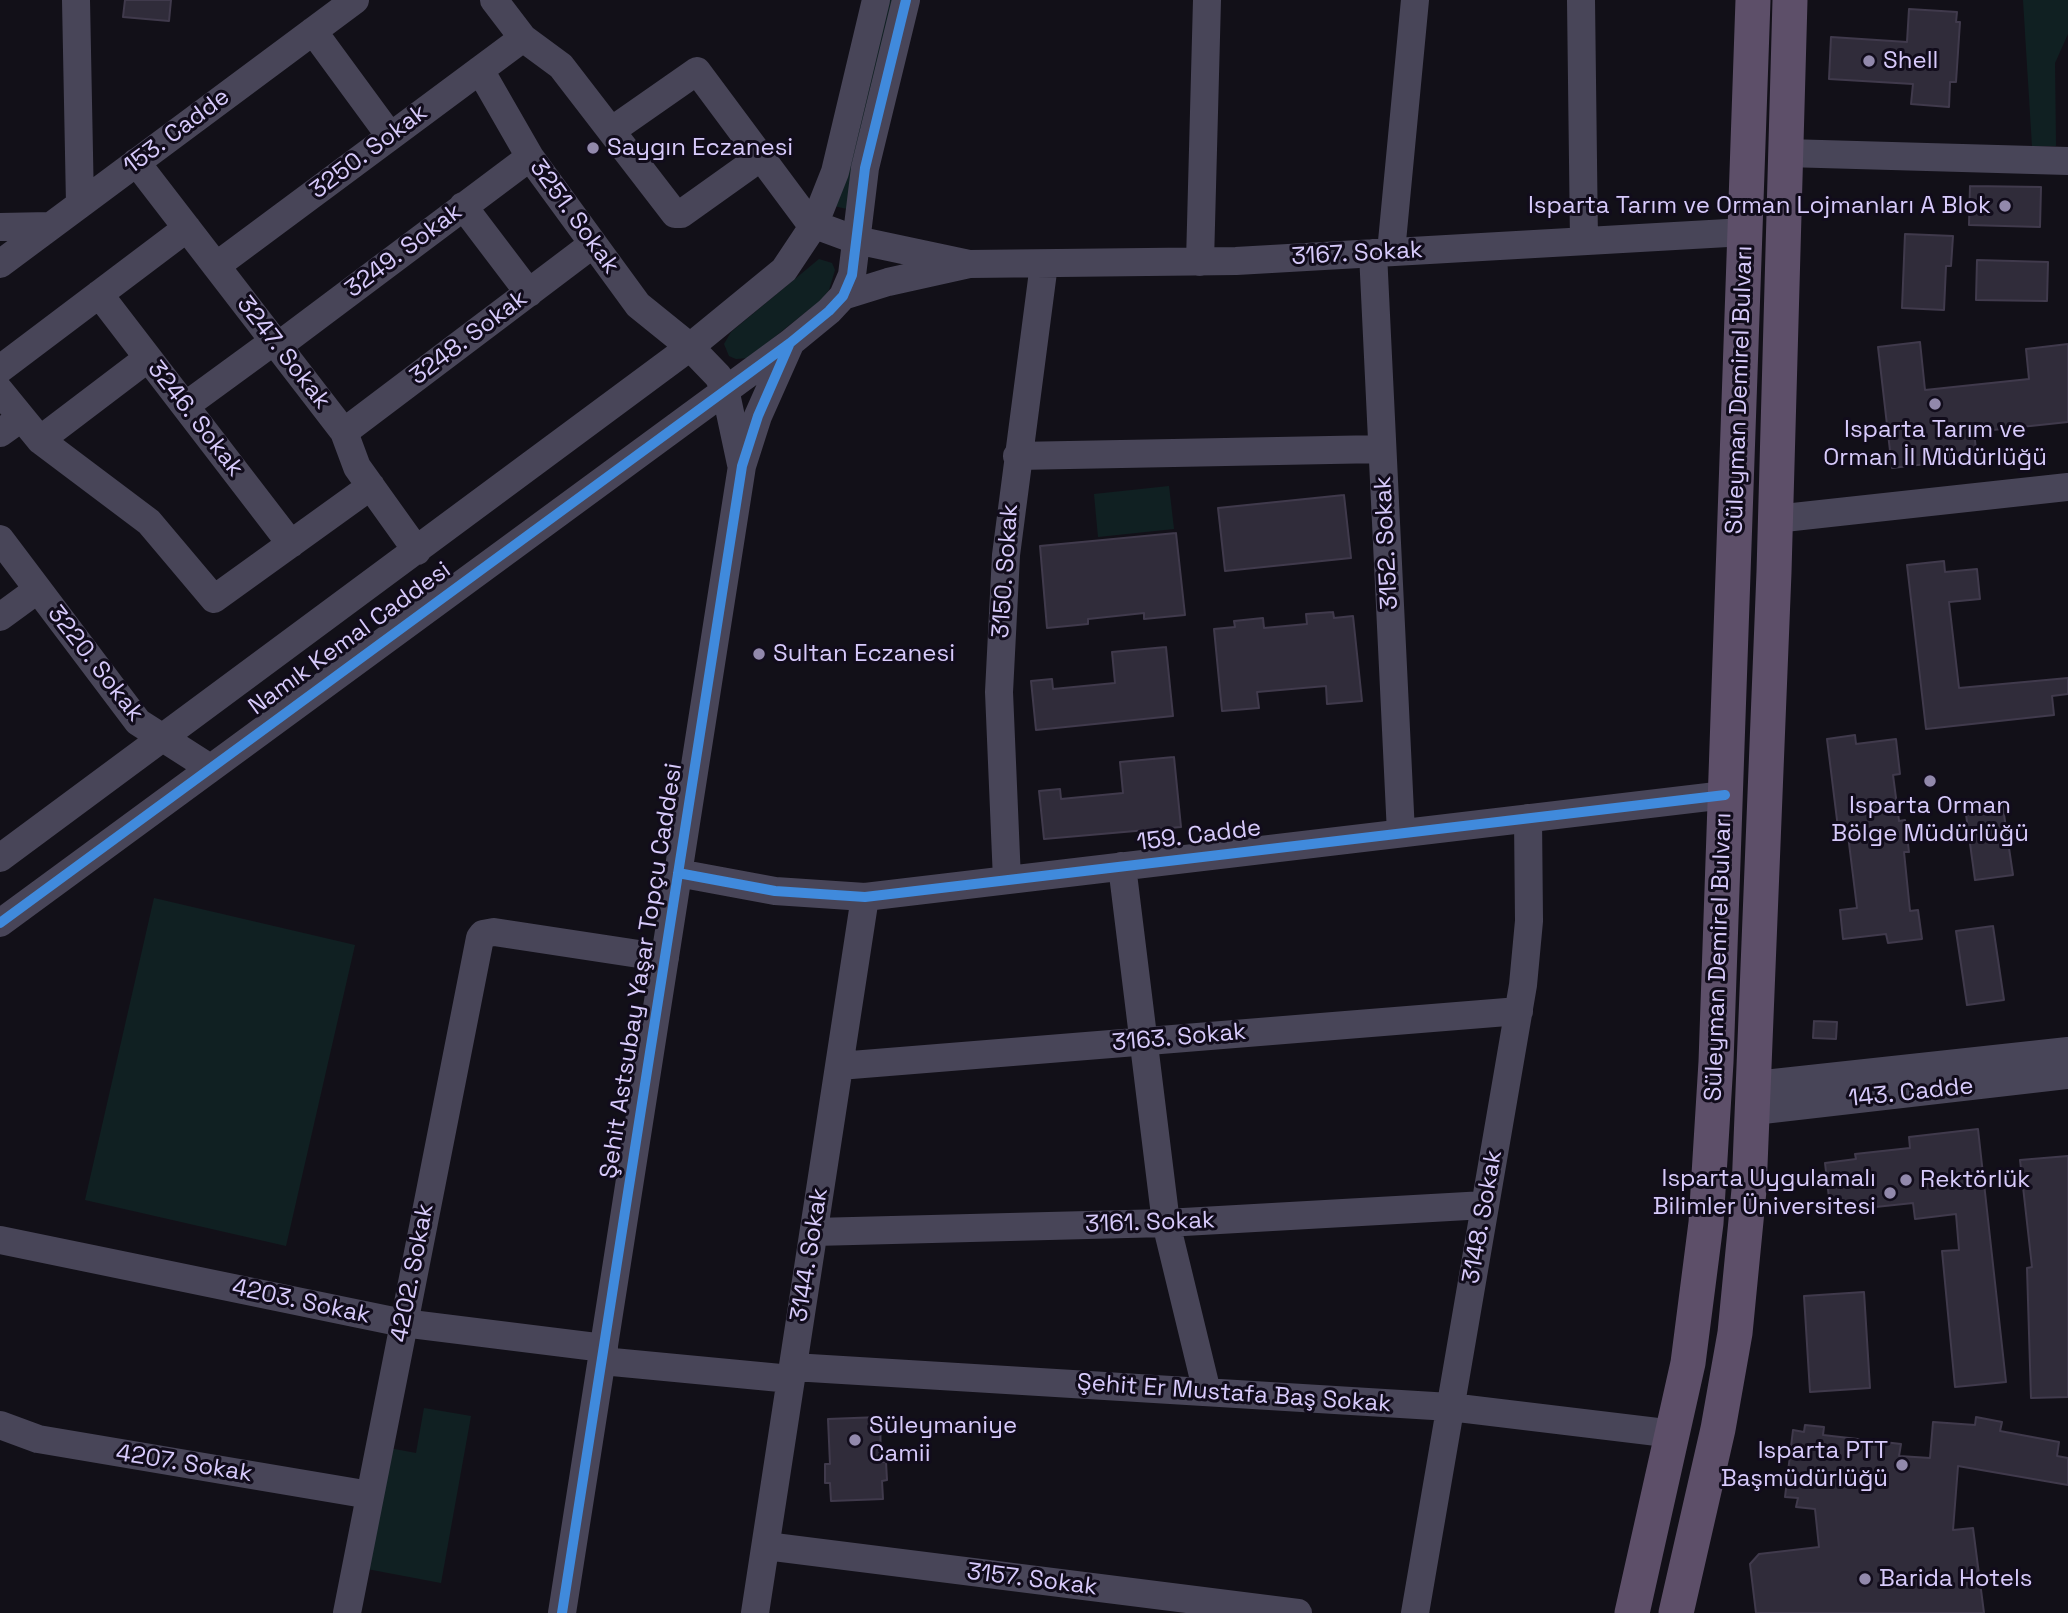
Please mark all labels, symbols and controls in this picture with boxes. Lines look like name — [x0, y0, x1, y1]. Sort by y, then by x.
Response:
place label: Shell — [1883, 47, 1938, 75]
marker: Shell — [1861, 53, 1877, 69]
street label: 153. Cadde — [118, 83, 236, 181]
street label: 3250. Sokak — [305, 99, 433, 205]
place label: Saygın Eczanesi — [607, 134, 793, 162]
marker: Saygın Eczanesi — [585, 140, 601, 156]
street label: 3251. Sokak — [523, 154, 625, 280]
place label: Isparta Tarım ve Orman Lojmanları A Blok — [1528, 192, 1991, 220]
street label: 3249. Sokak — [340, 198, 468, 304]
marker: Isparta Tarım ve Orman Lojmanları A Blok — [1997, 198, 2013, 214]
street label: 3167. Sokak — [1291, 236, 1423, 272]
street label: Süleyman Demirel Bulvarı — [1721, 245, 1759, 535]
street label: 3248. Sokak — [405, 285, 533, 391]
street label: 3247. Sokak — [230, 291, 336, 415]
street label: 3246. Sokak — [141, 355, 249, 483]
marker: Isparta Tarım ve Orman İl Müdürlüğü — [1927, 396, 1943, 412]
place label: Isparta Tarım ve Orman İl Müdürlüğü — [1823, 416, 2047, 472]
street label: 3152. Sokak — [1369, 475, 1405, 611]
street label: 3150. Sokak — [987, 503, 1025, 639]
street label: Namık Kemal Caddesi — [243, 556, 457, 722]
street label: 3220. Sokak — [41, 600, 149, 728]
place label: Sultan Eczanesi — [773, 640, 955, 668]
marker: Sultan Eczanesi — [751, 646, 767, 662]
street label: Şehit Astsubay Yaşar Topçu Caddesi — [595, 761, 689, 1181]
marker: Isparta Orman Bölge Müdürlüğü — [1922, 773, 1938, 789]
place label: Isparta Orman Bölge Müdürlüğü — [1831, 792, 2029, 848]
street label: Süleyman Demirel Bulvarı — [1700, 812, 1738, 1102]
street label: 159. Cadde — [1135, 814, 1263, 858]
street label: 3163. Sokak — [1111, 1018, 1247, 1058]
street label: 143. Cadde — [1847, 1072, 1975, 1114]
street label: 3148. Sokak — [1457, 1148, 1509, 1286]
place label: Isparta Uygulamalı Bilimler Üniversitesi — [1653, 1165, 1876, 1221]
place label: Rektörlük — [1920, 1166, 2030, 1194]
marker: Rektörlük — [1898, 1172, 1914, 1188]
marker: Isparta Uygulamalı Bilimler Üniversitesi — [1882, 1185, 1898, 1201]
street label: 3144. Sokak — [785, 1186, 835, 1324]
street label: 4202. Sokak — [385, 1201, 441, 1345]
street label: 3161. Sokak — [1085, 1206, 1215, 1240]
street label: 4203. Sokak — [229, 1273, 373, 1331]
street label: Şehit Er Mustafa Baş Sokak — [1076, 1369, 1392, 1419]
place label: Süleymaniye Camii — [869, 1412, 1017, 1468]
marker: Süleymaniye Camii — [847, 1432, 863, 1448]
place label: Isparta PTT Başmüdürlüğü — [1721, 1437, 1888, 1493]
street label: 4207. Sokak — [114, 1439, 254, 1489]
marker: Isparta PTT Başmüdürlüğü — [1894, 1457, 1910, 1473]
street label: 3157. Sokak — [965, 1558, 1099, 1602]
place label: Barida Hotels — [1879, 1565, 2032, 1593]
marker: Barida Hotels — [1857, 1571, 1873, 1587]

